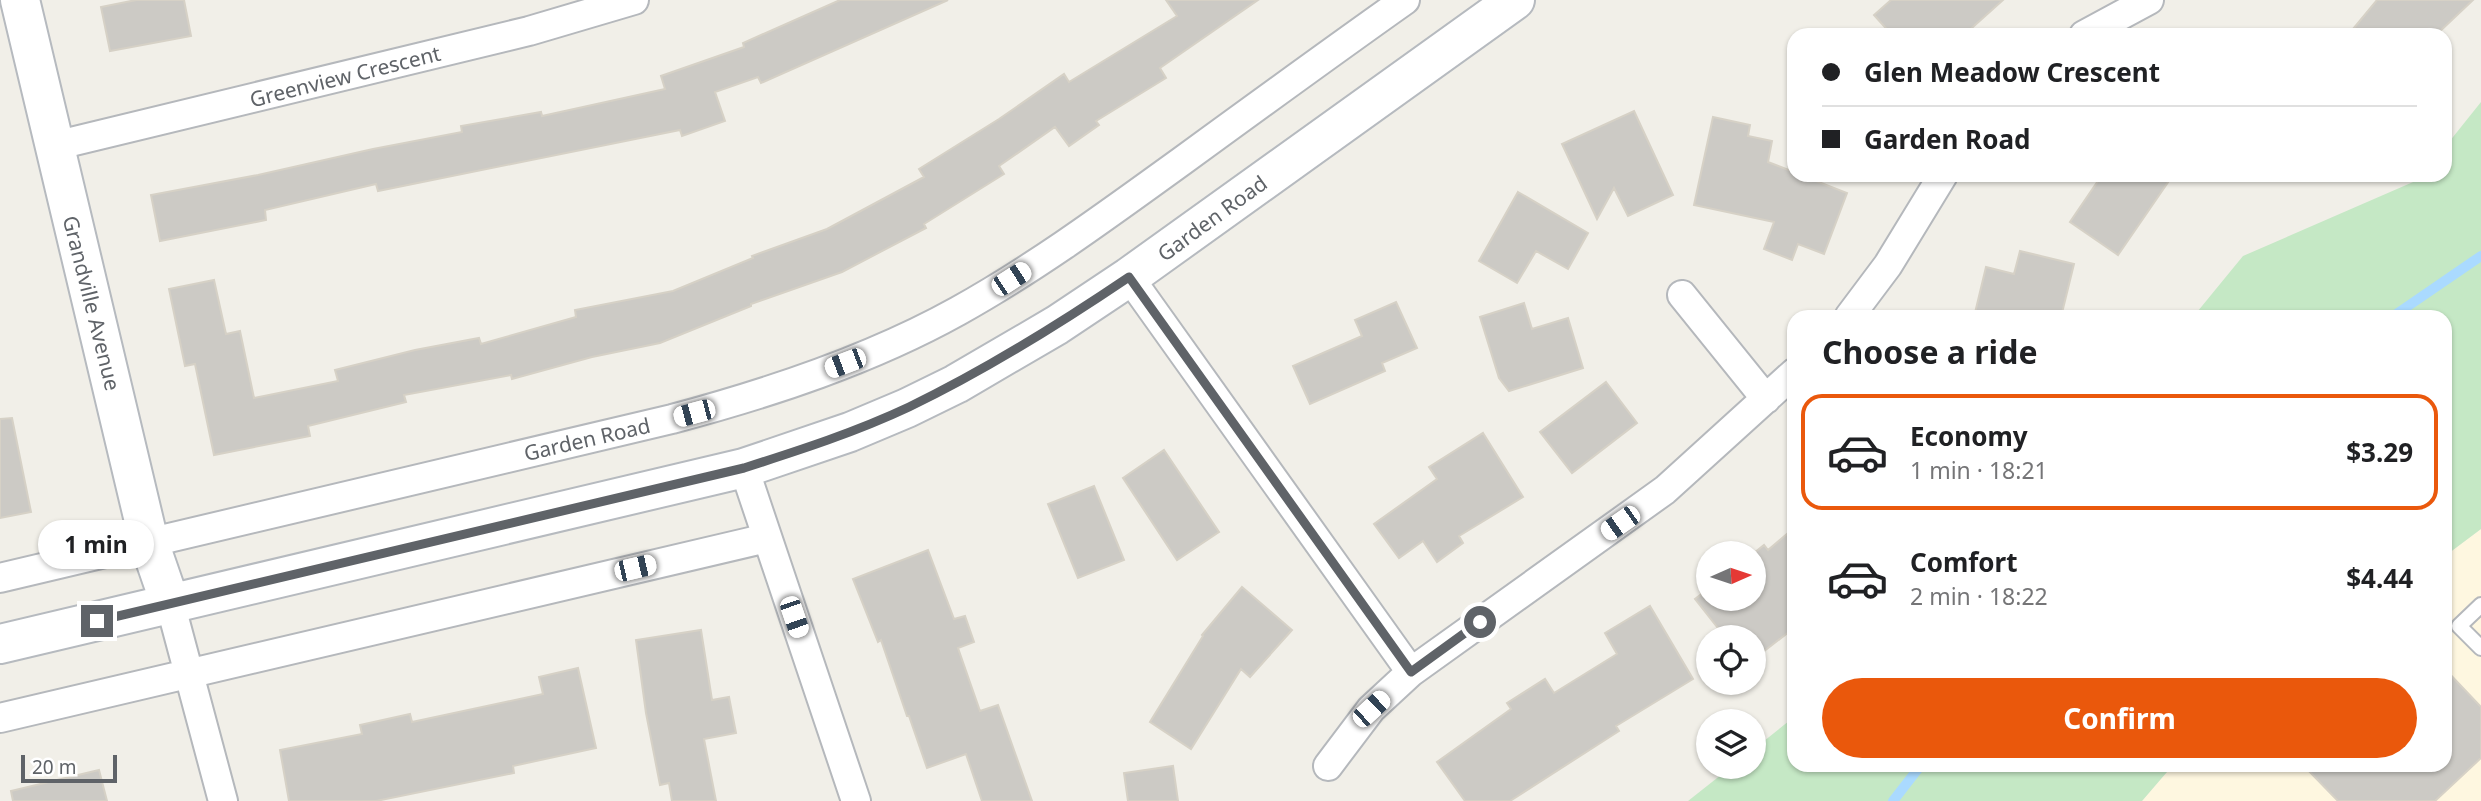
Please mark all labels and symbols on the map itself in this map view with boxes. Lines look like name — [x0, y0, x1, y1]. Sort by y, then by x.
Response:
street label: Greenview Crescent — [247, 39, 444, 113]
street label: Garden Road — [1152, 169, 1272, 267]
street label: Grandville Avenue — [57, 213, 127, 393]
car — [988, 259, 1035, 299]
car — [822, 346, 869, 380]
car — [671, 397, 718, 429]
street label: Garden Road — [521, 411, 653, 467]
car — [1597, 502, 1644, 544]
callout: 1 min — [39, 520, 155, 568]
north arrow — [1696, 541, 1766, 611]
car — [613, 553, 658, 583]
car — [778, 594, 811, 640]
route end — [81, 605, 113, 637]
route start — [1464, 606, 1496, 638]
car — [1349, 687, 1394, 731]
scale bar — [21, 752, 117, 784]

